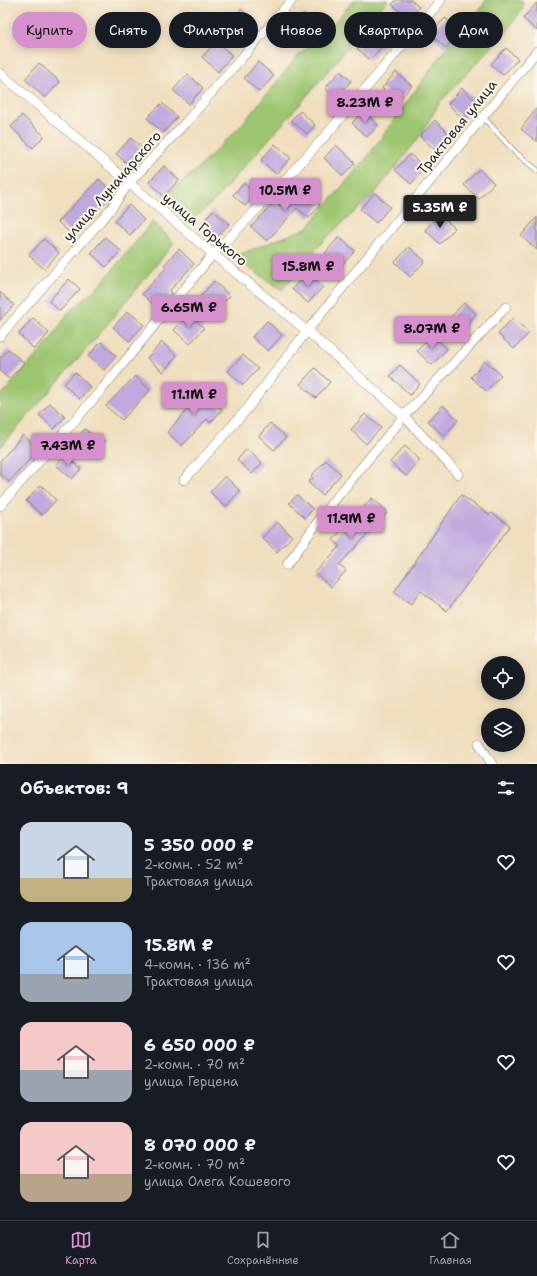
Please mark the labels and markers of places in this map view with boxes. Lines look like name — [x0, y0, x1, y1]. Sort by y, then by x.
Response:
pin: 8.23M ₽ — [328, 90, 402, 124]
pin: 10.5M ₽ — [248, 178, 322, 212]
pin: 5.35M ₽ — [403, 195, 477, 229]
pin: 15.8M ₽ — [271, 254, 345, 288]
pin: 6.65M ₽ — [152, 295, 226, 329]
pin: 8.07M ₽ — [395, 316, 469, 350]
pin: 11.1M ₽ — [157, 382, 231, 416]
pin: 7.43M ₽ — [31, 433, 105, 467]
pin: 11.9M ₽ — [314, 506, 388, 540]

